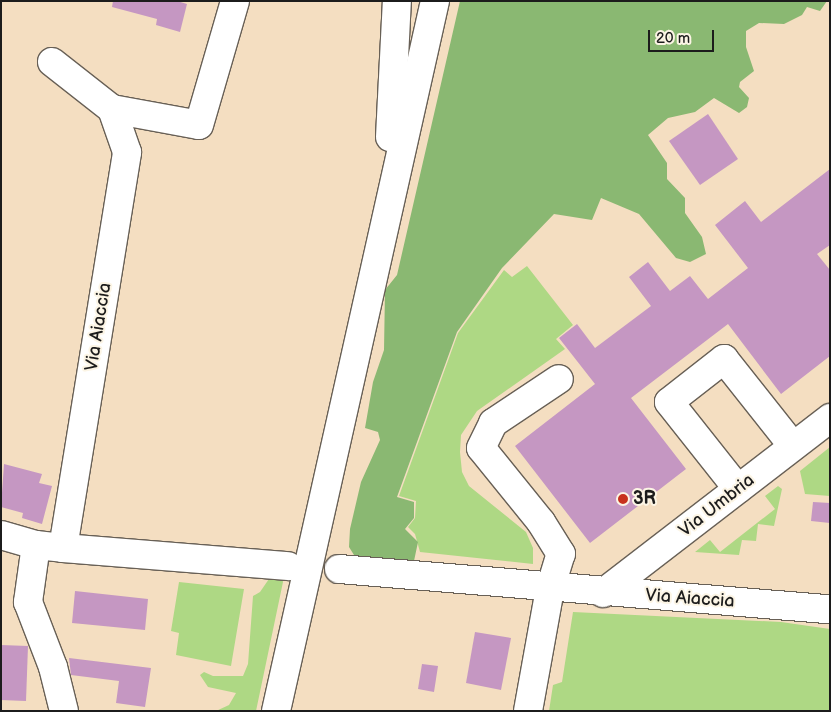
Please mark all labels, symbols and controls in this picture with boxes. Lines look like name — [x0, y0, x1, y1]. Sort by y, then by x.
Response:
scale bar — [651, 20, 717, 52]
text: 20 m — [656, 29, 690, 48]
street label: Via Aiaccia — [81, 281, 117, 373]
street label: Via Umbria — [675, 470, 759, 542]
place label: 3R — [633, 488, 656, 510]
marker: 3R — [617, 493, 629, 505]
street label: Via Aiaccia — [645, 585, 735, 613]

